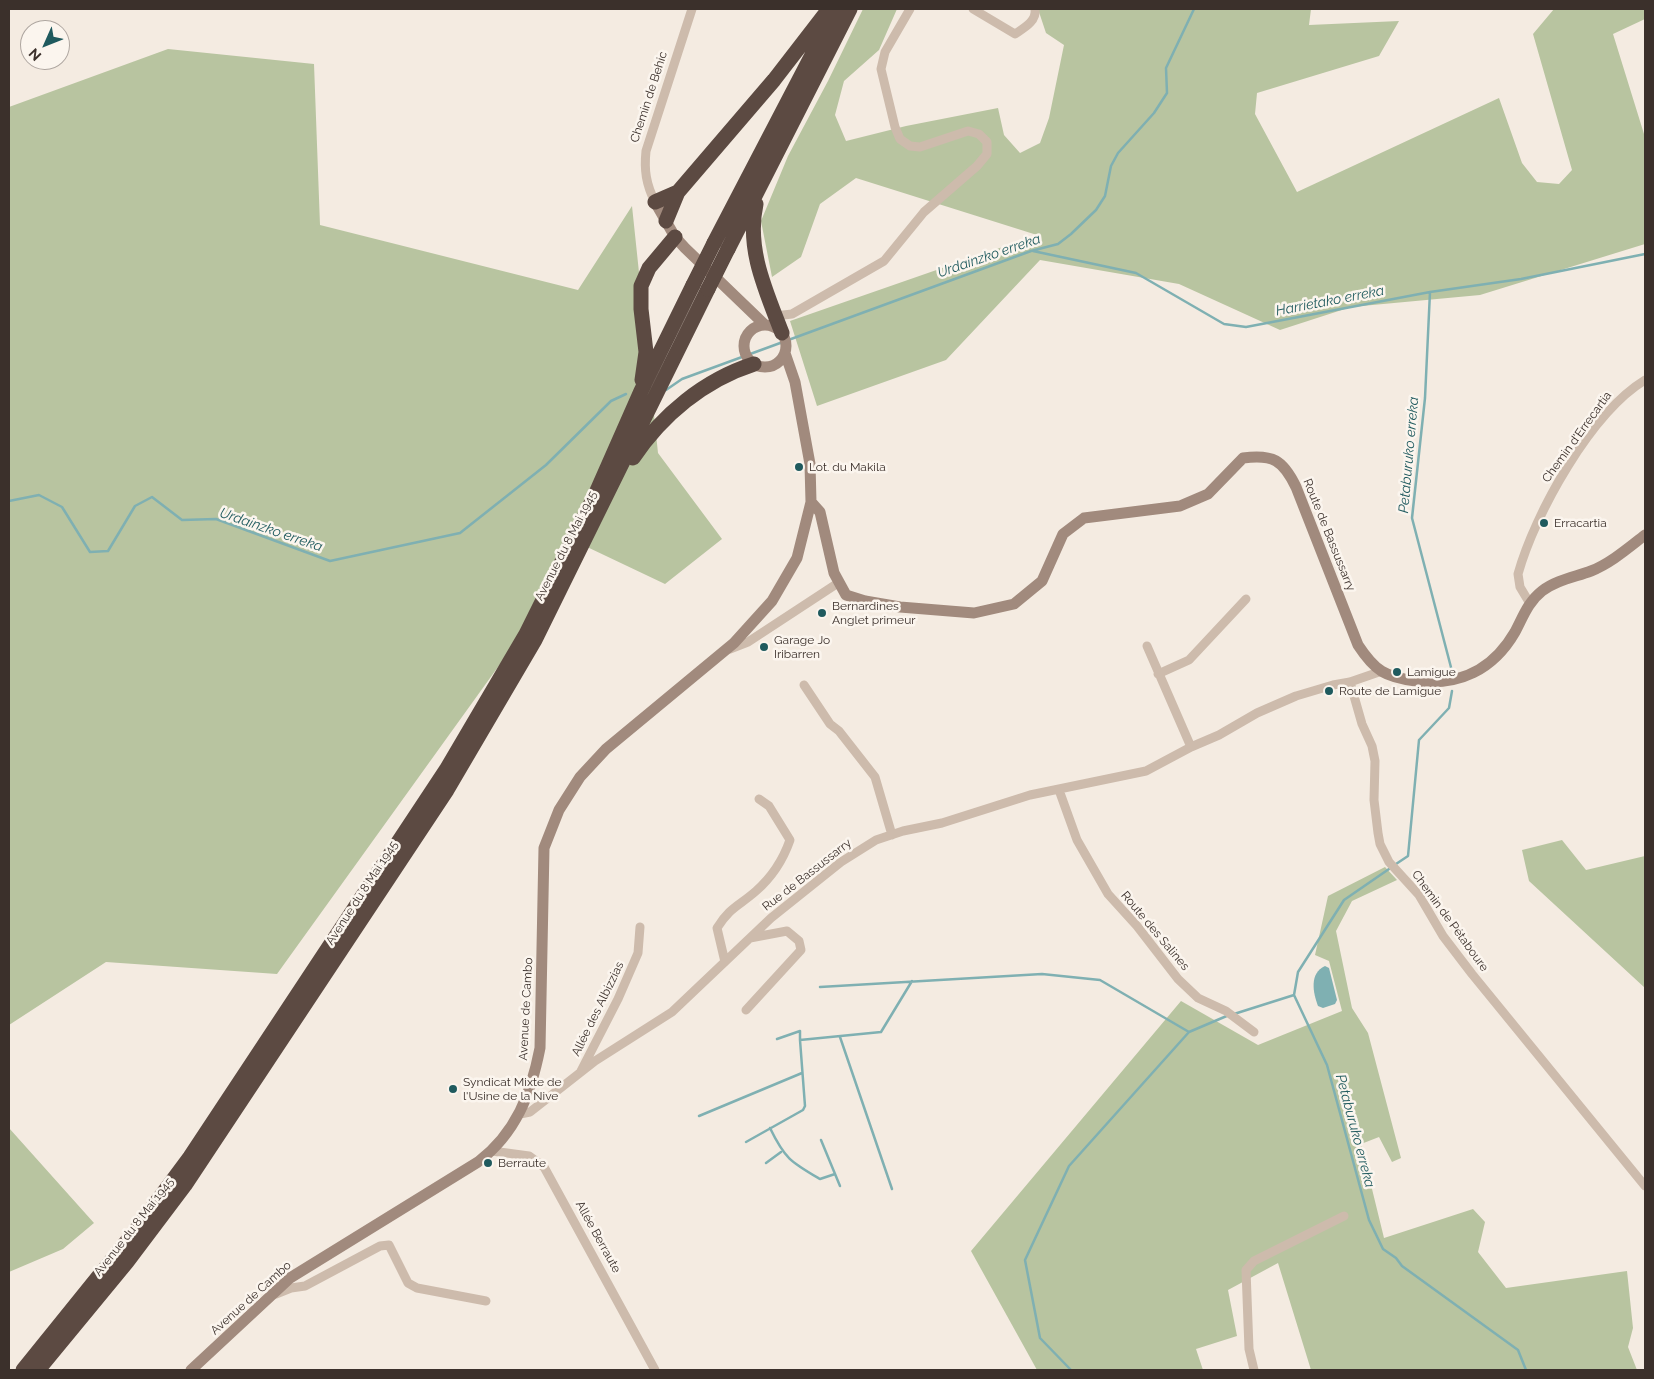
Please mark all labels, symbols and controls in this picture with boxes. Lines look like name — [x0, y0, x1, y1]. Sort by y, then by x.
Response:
north arrow — [20, 20, 70, 70]
text: N — [25, 45, 44, 64]
street label: Chemin de Behic — [628, 50, 670, 144]
water label: Urdainzko erreka — [935, 231, 1043, 281]
water label: Harrietako erreka — [1274, 282, 1386, 320]
street label: Chemin d'Errecartia — [1539, 389, 1615, 485]
water label: Petaburuko erreka — [1396, 396, 1422, 514]
place label: Lot. du Makila — [809, 460, 886, 474]
marker: Lot. du Makila — [793, 461, 805, 473]
street label: Route de Bassussarry — [1300, 477, 1358, 593]
street label: Avenue du 8 Mai 1945 — [532, 489, 600, 603]
water label: Urdainzko erreka — [217, 505, 325, 555]
place label: Erracartia — [1554, 516, 1607, 530]
marker: Erracartia — [1538, 517, 1550, 529]
place label: Bernardines Anglet primeur — [832, 599, 915, 627]
marker: Bernardines Anglet primeur — [816, 607, 828, 619]
place label: Garage Jo Iribarren — [774, 633, 830, 661]
marker: Garage Jo Iribarren — [758, 641, 770, 653]
place label: Lamigue — [1407, 665, 1456, 679]
marker: Lamigue — [1391, 666, 1403, 678]
place label: Route de Lamigue — [1339, 684, 1441, 698]
marker: Route de Lamigue — [1323, 685, 1335, 697]
street label: Rue de Bassussarry — [760, 836, 854, 914]
street label: Avenue du 8 Mai 1945 — [323, 838, 401, 948]
street label: Chemin de Pétaboure — [1409, 868, 1491, 974]
street label: Route des Salines — [1118, 889, 1192, 973]
street label: Avenue de Cambo — [516, 957, 536, 1061]
street label: Allée des Albizzias — [569, 959, 627, 1059]
water label: Petaburuko erreka — [1332, 1072, 1378, 1190]
place label: Syndicat Mixte de l'Usine de la Nive — [463, 1075, 562, 1103]
marker: Syndicat Mixte de l'Usine de la Nive — [447, 1083, 459, 1095]
place label: Berraute — [498, 1156, 546, 1170]
marker: Berraute — [482, 1157, 494, 1169]
street label: Avenue du 8 Mai 1945 — [91, 1175, 177, 1279]
street label: Allée Berraute — [572, 1199, 624, 1275]
street label: Avenue de Cambo — [208, 1258, 294, 1338]

